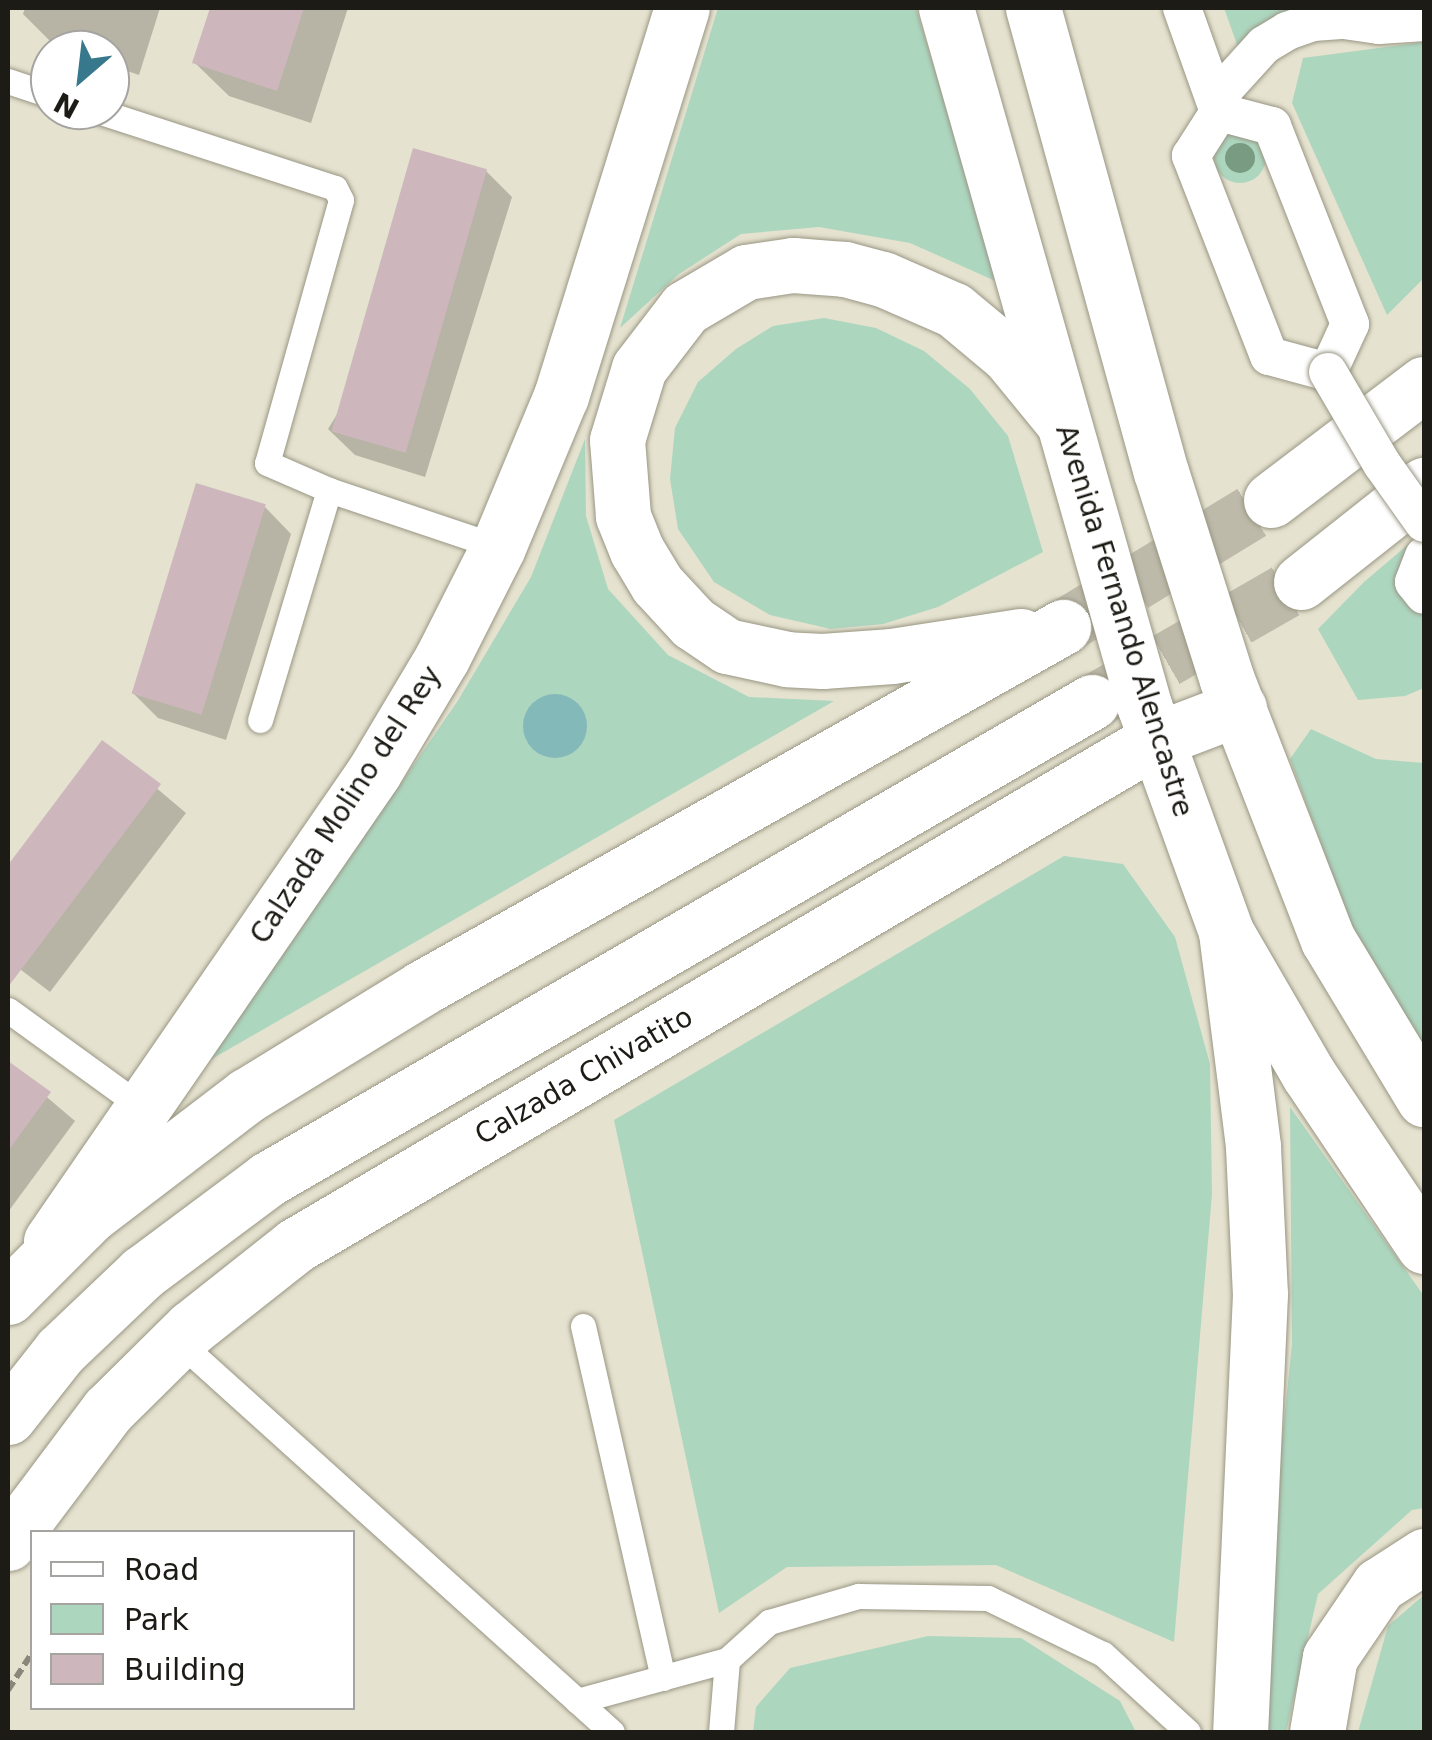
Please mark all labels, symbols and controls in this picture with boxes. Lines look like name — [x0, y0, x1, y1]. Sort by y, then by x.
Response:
north arrow — [30, 30, 130, 130]
text: N — [49, 85, 85, 125]
street label: Avenida Fernando Alencastre — [1048, 421, 1200, 821]
street label: Calzada Molino del Rey — [244, 660, 448, 950]
street label: Calzada Chivatito — [469, 1000, 699, 1152]
legend — [30, 1530, 355, 1710]
text: Road — [124, 1552, 199, 1587]
text: Park — [124, 1602, 189, 1637]
text: Building — [124, 1652, 246, 1687]

